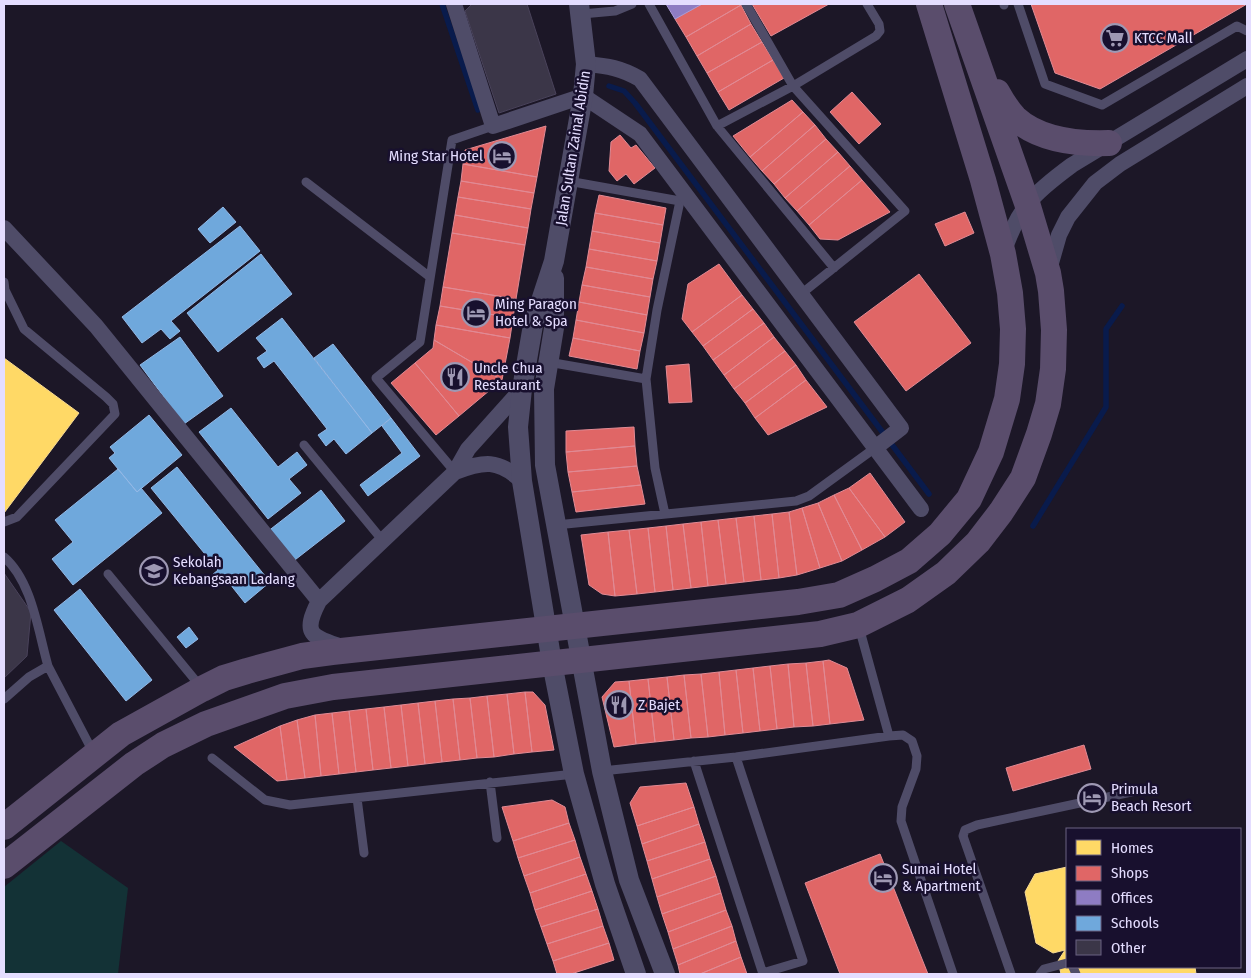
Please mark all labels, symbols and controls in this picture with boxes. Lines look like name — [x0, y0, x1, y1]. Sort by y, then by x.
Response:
supermarket icon: KTCC Mall — [1100, 23, 1130, 53]
place label: KTCC Mall — [1134, 29, 1193, 47]
street label: Jalan Sultan Zainal Abidin — [552, 69, 594, 227]
hotel icon: Ming Star Hotel — [487, 141, 517, 171]
place label: Ming Star Hotel — [389, 147, 483, 165]
place label: Ming Paragon Hotel & Spa — [495, 295, 577, 330]
hotel icon: Ming Paragon Hotel & Spa — [461, 298, 491, 328]
place label: Uncle Chua Restaurant — [474, 359, 543, 394]
restaurant icon: Uncle Chua Restaurant — [440, 362, 470, 392]
place label: Sekolah Kebangsaan Ladang — [173, 553, 295, 588]
school or university icon: Sekolah Kebangsaan Ladang — [139, 556, 169, 586]
restaurant icon: Z Bajet — [604, 690, 634, 720]
place label: Z Bajet — [638, 696, 680, 714]
place label: Primula Beach Resort — [1111, 780, 1192, 815]
hotel icon: Primula Beach Resort — [1077, 783, 1107, 813]
legend — [1066, 828, 1241, 968]
text: Homes — [1111, 839, 1153, 857]
place label: Sumai Hotel & Apartment — [902, 860, 981, 895]
hotel icon: Sumai Hotel & Apartment — [868, 863, 898, 893]
text: Shops — [1111, 864, 1149, 882]
text: Offices — [1111, 889, 1153, 907]
text: Schools — [1111, 914, 1159, 932]
text: Other — [1111, 939, 1147, 957]

